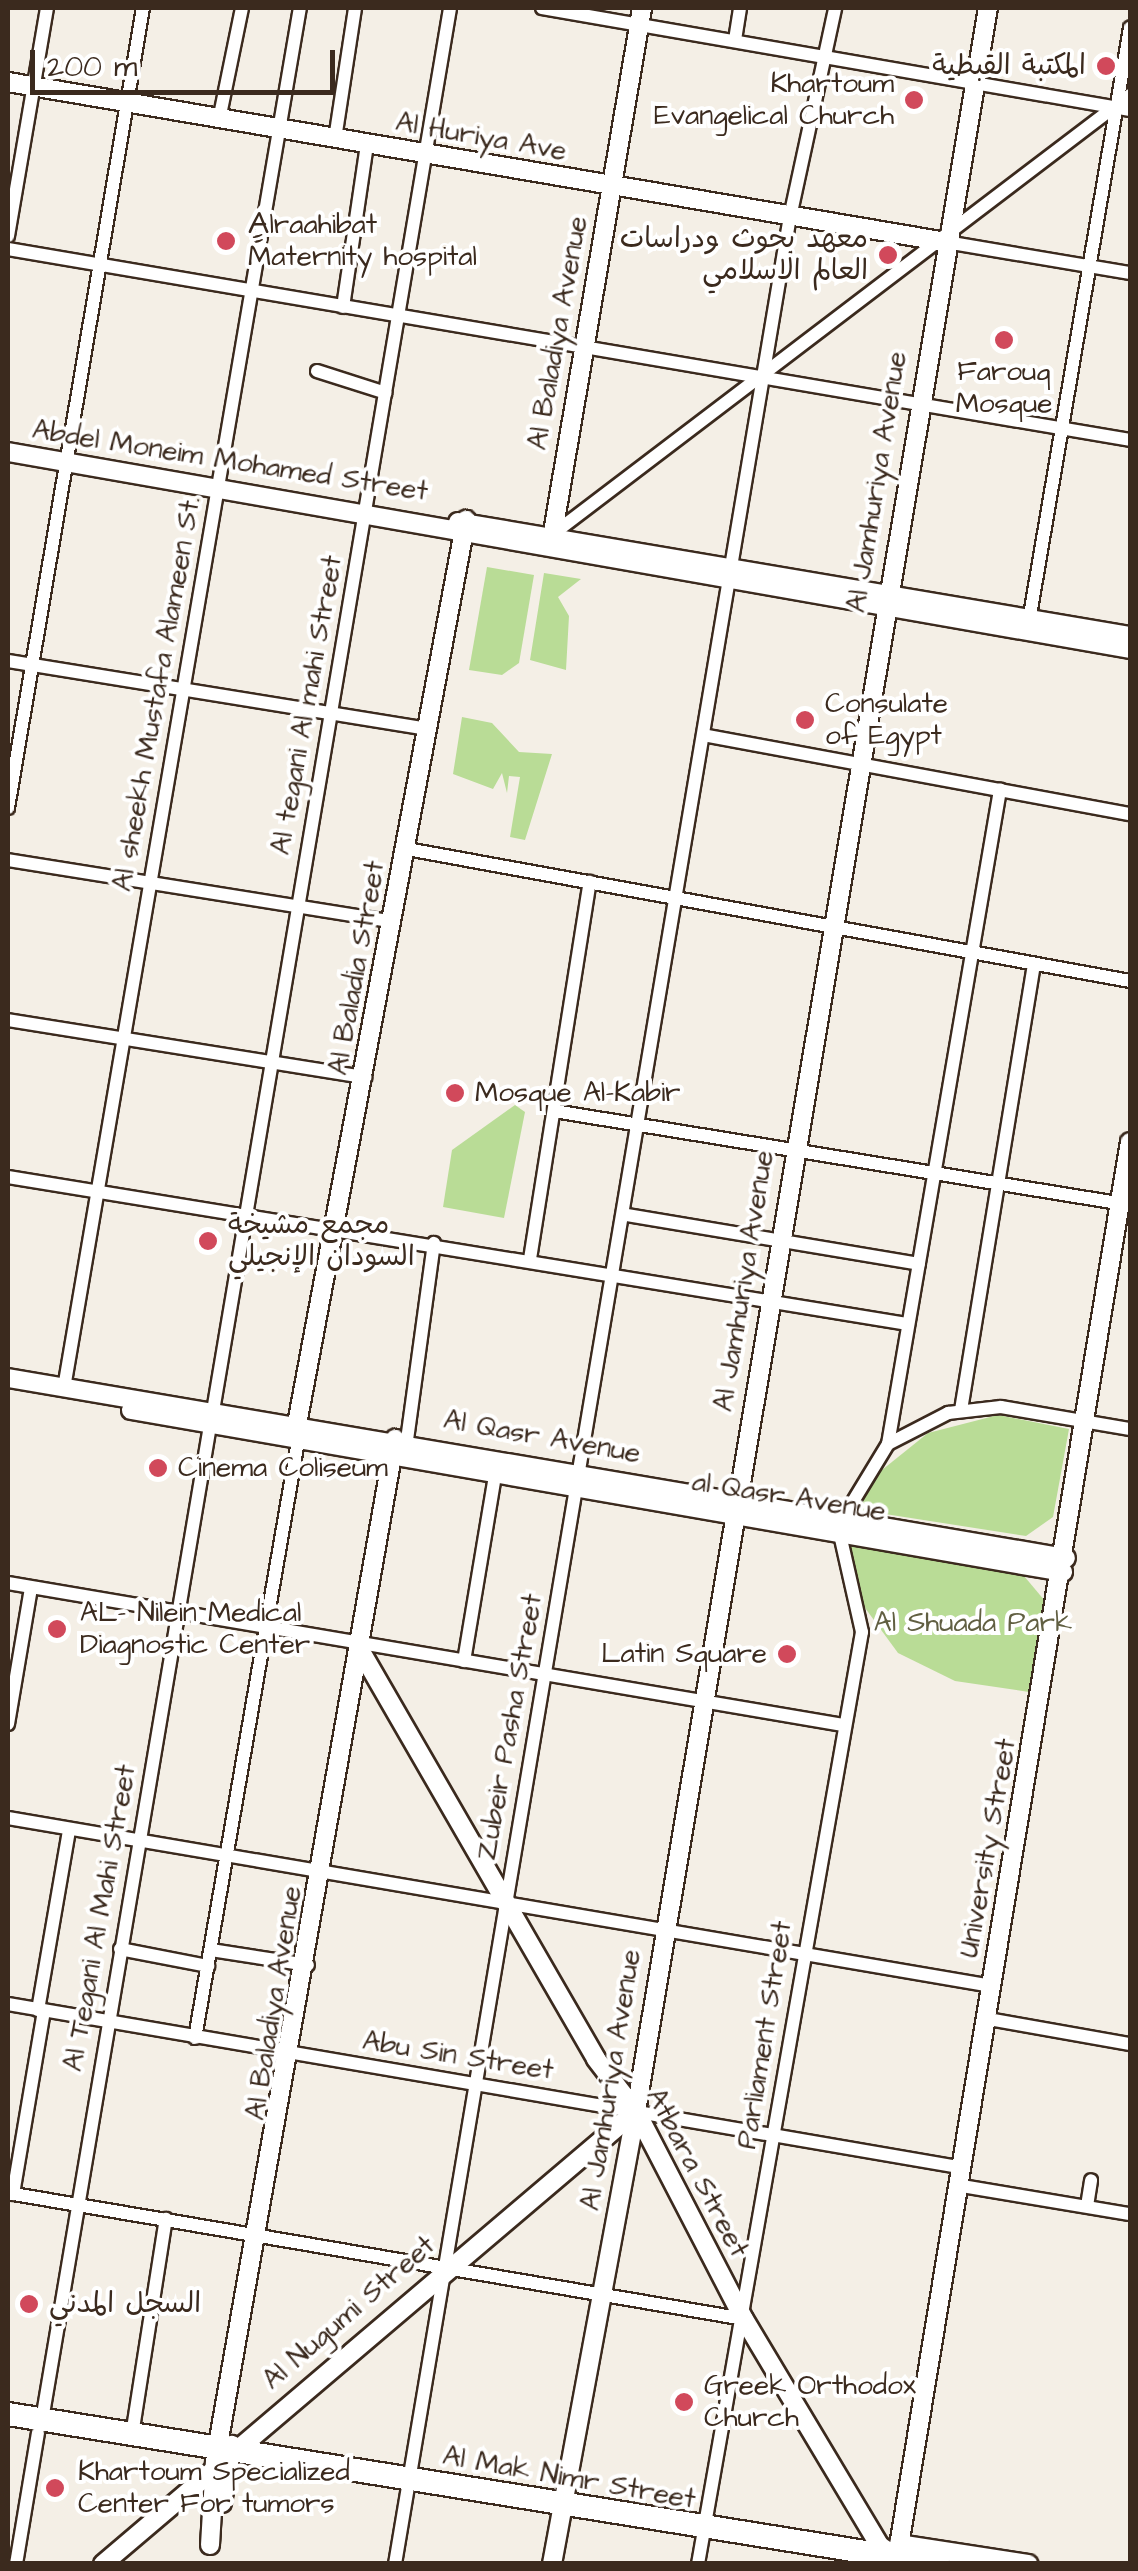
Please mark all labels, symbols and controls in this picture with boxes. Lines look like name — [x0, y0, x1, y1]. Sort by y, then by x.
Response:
scale bar — [35, 30, 340, 92]
text: 200 m — [47, 46, 137, 88]
place label: المكتبة القبطية — [932, 49, 1086, 83]
marker: المكتبة القبطية — [1095, 55, 1117, 77]
place label: Khartoum Evangelical Church — [654, 67, 894, 133]
marker: Khartoum Evangelical Church — [903, 89, 925, 111]
street label: Al Huriya Ave — [393, 105, 569, 169]
place label: ِِAِِlraahibat Maternity hospital — [248, 208, 477, 274]
street label: Al Baladiya Avenue — [521, 214, 595, 452]
place label: معهد بحوث ودراسات العالم الاسلامي — [620, 222, 868, 288]
marker: ِِAِِlraahibat Maternity hospital — [213, 228, 239, 254]
marker: معهد بحوث ودراسات العالم الاسلامي — [877, 244, 899, 266]
marker: Farouq Mosque — [993, 329, 1015, 351]
street label: Al Jamhuriya Avenue — [840, 349, 914, 615]
place label: Farouq Mosque — [956, 355, 1052, 421]
street label: Abdel Moneim Mohamed Street — [30, 413, 430, 509]
street label: Al sheekh Mustafa Alameen St. — [106, 494, 208, 894]
street label: Al tegani Al mahi Street — [264, 553, 350, 857]
place label: Consulate of Egypt — [825, 687, 948, 753]
marker: Consulate of Egypt — [794, 709, 816, 731]
street label: Al Baladia Street — [322, 858, 392, 1078]
place label: Mosque Al-Kabir — [475, 1076, 681, 1110]
marker: Mosque Al-Kabir — [444, 1082, 466, 1104]
street label: Al Jamhuriya Avenue — [707, 1148, 781, 1414]
place label: مجمع مشيخة السودان الإنجيلي — [228, 1208, 415, 1274]
marker: مجمع مشيخة السودان الإنجيلي — [197, 1230, 219, 1252]
street label: Al Qasr Avenue — [441, 1403, 643, 1471]
place label: Cinema Coliseum — [178, 1451, 388, 1485]
marker: Cinema Coliseum — [147, 1457, 169, 1479]
street label: al Qasr Avenue — [690, 1465, 888, 1529]
street label: Zubeir Pasha Street — [470, 1591, 550, 1863]
place label: AL- Nilein Medical Diagnostic Center — [80, 1596, 310, 1662]
park label: Al Shuada Park — [874, 1606, 1072, 1640]
marker: AL- Nilein Medical Diagnostic Center — [44, 1616, 70, 1642]
place label: Latin Square — [601, 1637, 767, 1671]
marker: Latin Square — [776, 1643, 798, 1665]
street label: University Street — [952, 1736, 1024, 1960]
street label: Al Tegani Al Mahi Street — [56, 1762, 144, 2074]
street label: Al Baladiya Avenue — [239, 1883, 309, 2123]
street label: Parliament Street — [730, 1919, 800, 2151]
street label: Al Jamhuriya Avenue — [574, 1947, 648, 2213]
street label: Abu Sin Street — [360, 2024, 556, 2088]
street label: Atbara Street — [638, 2083, 756, 2263]
street label: Al Nugumi Street — [256, 2229, 442, 2397]
place label: السجل المدني — [49, 2287, 201, 2321]
marker: السجل المدني — [18, 2293, 40, 2315]
place label: Greek Orthodox Church — [704, 2369, 916, 2435]
marker: Greek Orthodox Church — [673, 2391, 695, 2413]
street label: Al Mak Nimr Street — [440, 2439, 698, 2517]
place label: Khartoum Specialized Center For tumors — [78, 2455, 350, 2521]
marker: Khartoum Specialized Center For tumors — [42, 2475, 68, 2501]

